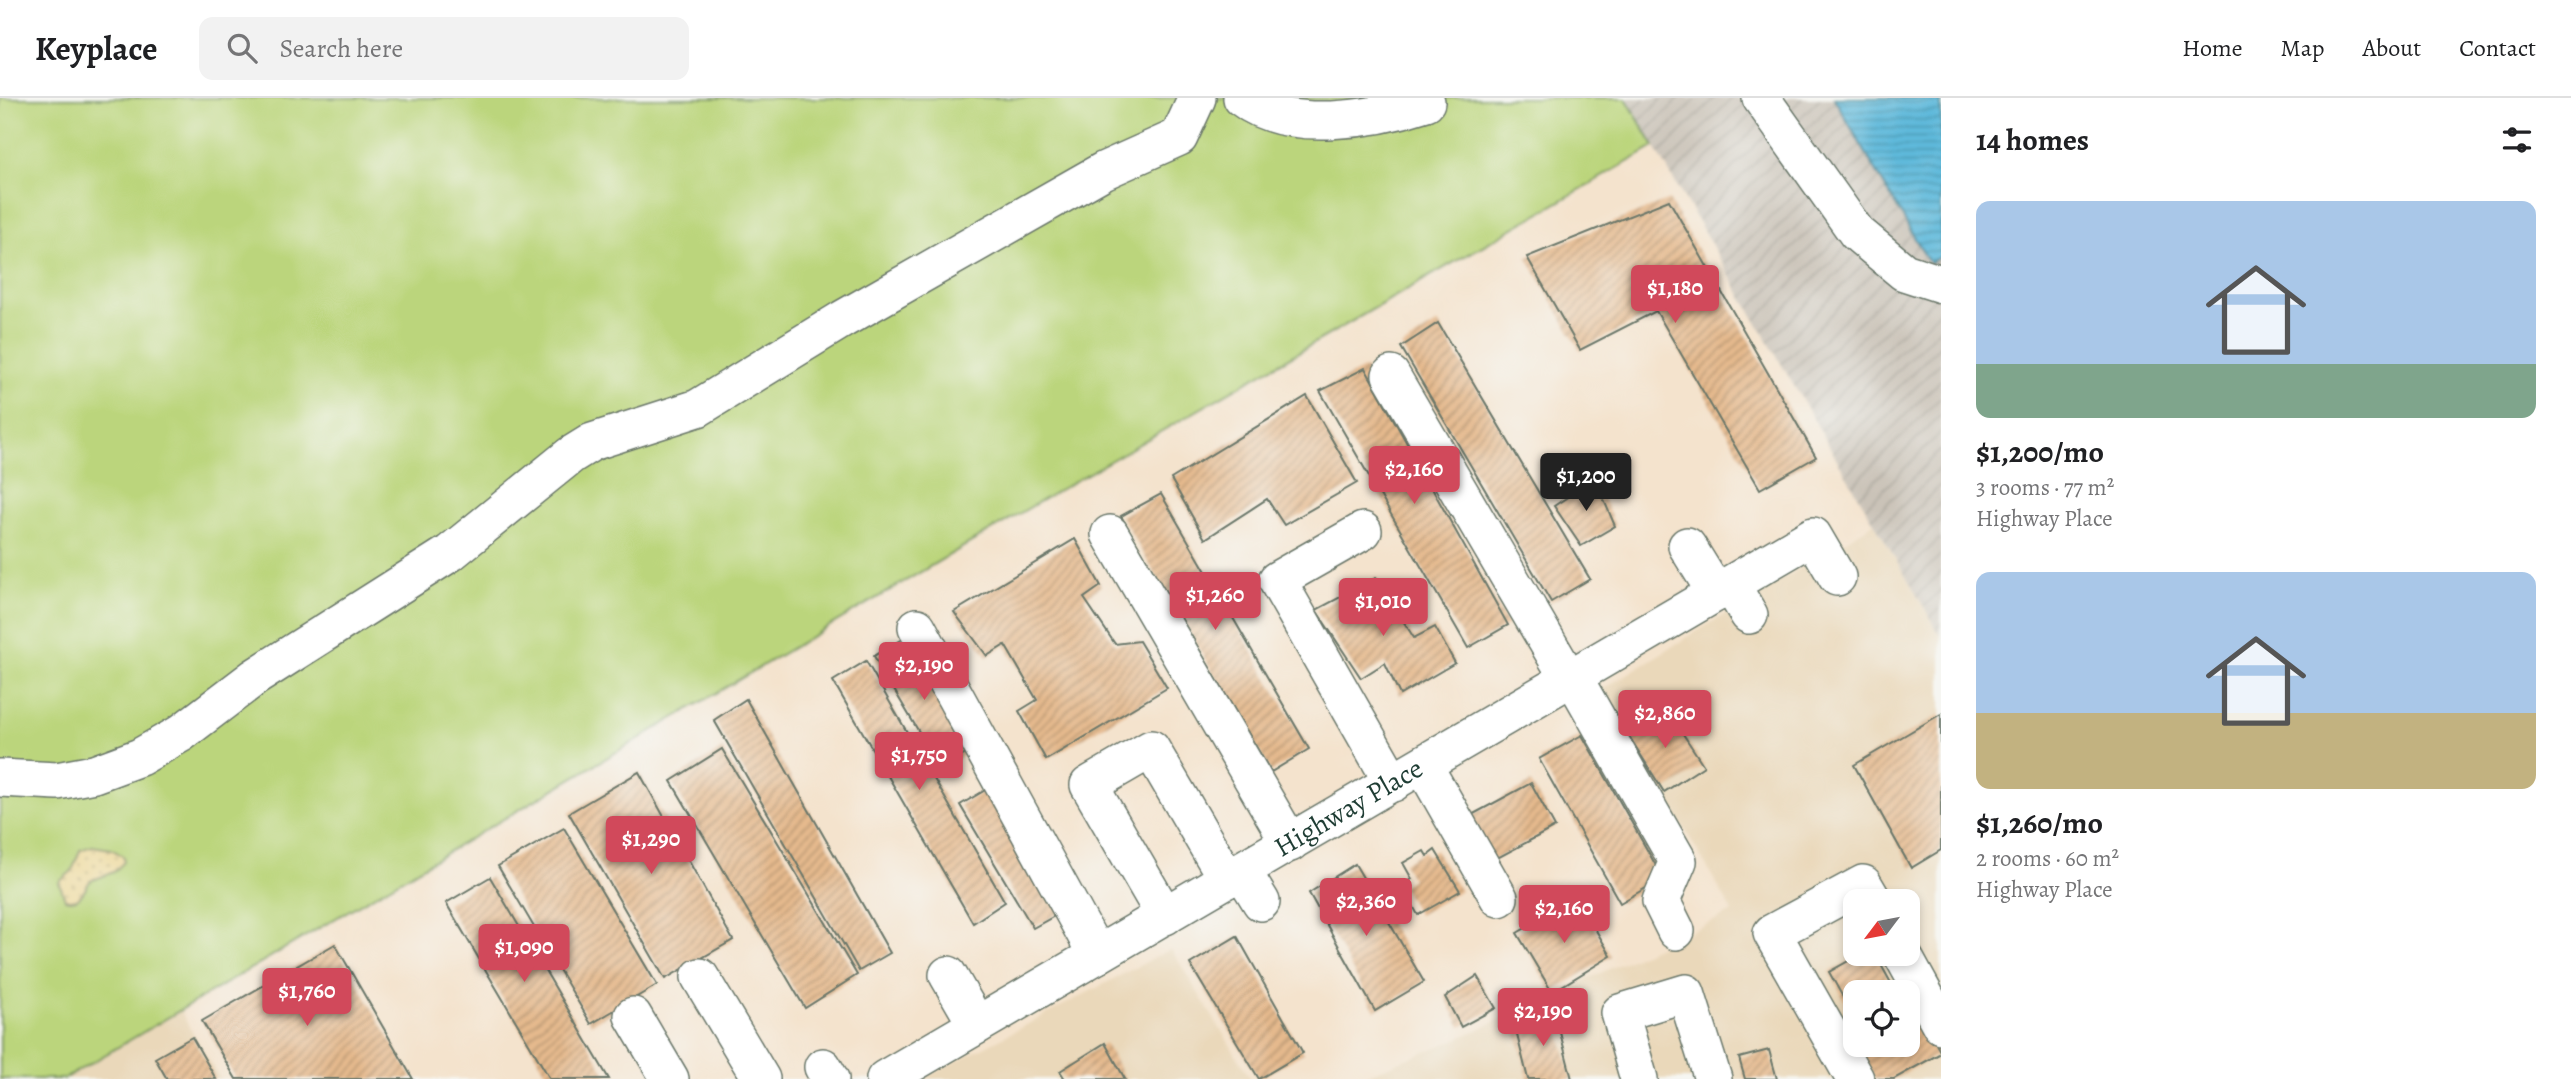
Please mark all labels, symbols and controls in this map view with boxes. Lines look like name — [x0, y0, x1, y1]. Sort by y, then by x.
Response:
search box — [199, 17, 689, 80]
text: Keyplace — [35, 26, 157, 71]
icon: search — [223, 29, 261, 67]
text: Search here — [279, 31, 403, 66]
text: Home — [2182, 32, 2243, 64]
text: Map — [2281, 32, 2325, 64]
text: About — [2363, 32, 2421, 64]
text: Contact — [2459, 32, 2536, 64]
text: 14 homes — [1976, 120, 2089, 160]
icon: filters — [2498, 121, 2536, 159]
icon: home — [2193, 247, 2319, 373]
pin: $1,180 — [1618, 266, 1732, 325]
text: $1,180 — [1647, 272, 1703, 303]
text: $1,200/mo — [1976, 432, 2104, 472]
pin: $2,160 — [1357, 446, 1471, 506]
text: $2,160 — [1385, 453, 1443, 484]
pin: $1,200 — [1529, 454, 1643, 513]
text: $1,200 — [1556, 460, 1616, 491]
text: 3 rooms · 77 m² — [1976, 472, 2114, 503]
text: Highway Place — [1976, 503, 2113, 534]
pin: $1,260 — [1158, 573, 1272, 632]
pin: $1,010 — [1326, 578, 1440, 638]
text: $1,260 — [1186, 579, 1244, 610]
text: $1,010 — [1355, 585, 1411, 616]
icon: home — [2193, 618, 2319, 744]
pin: $2,190 — [867, 642, 981, 702]
text: $2,190 — [895, 649, 953, 680]
pin: $2,860 — [1608, 690, 1722, 750]
text: $2,860 — [1634, 697, 1696, 728]
pin: $1,750 — [862, 732, 976, 792]
text: $1,750 — [891, 739, 947, 770]
street label: Highway Place — [1267, 749, 1430, 866]
text: $1,260/mo — [1976, 803, 2103, 843]
pin: $1,290 — [594, 816, 708, 876]
text: $1,290 — [622, 823, 680, 854]
text: 2 rooms · 60 m² — [1976, 843, 2119, 874]
text: Highway Place — [1976, 874, 2113, 905]
pin: $2,360 — [1309, 878, 1423, 938]
text: $2,360 — [1336, 885, 1396, 916]
pin: $2,160 — [1507, 886, 1621, 945]
north arrow — [1843, 889, 1920, 966]
map controls — [1843, 889, 1920, 1057]
text: $2,160 — [1535, 892, 1593, 923]
pin: $1,090 — [467, 924, 581, 984]
text: $1,090 — [495, 931, 553, 962]
pin: $1,760 — [250, 968, 364, 1028]
text: $1,760 — [278, 975, 336, 1006]
button: locate — [1843, 980, 1920, 1057]
pin: $2,190 — [1486, 988, 1600, 1048]
text: $2,190 — [1514, 995, 1572, 1026]

